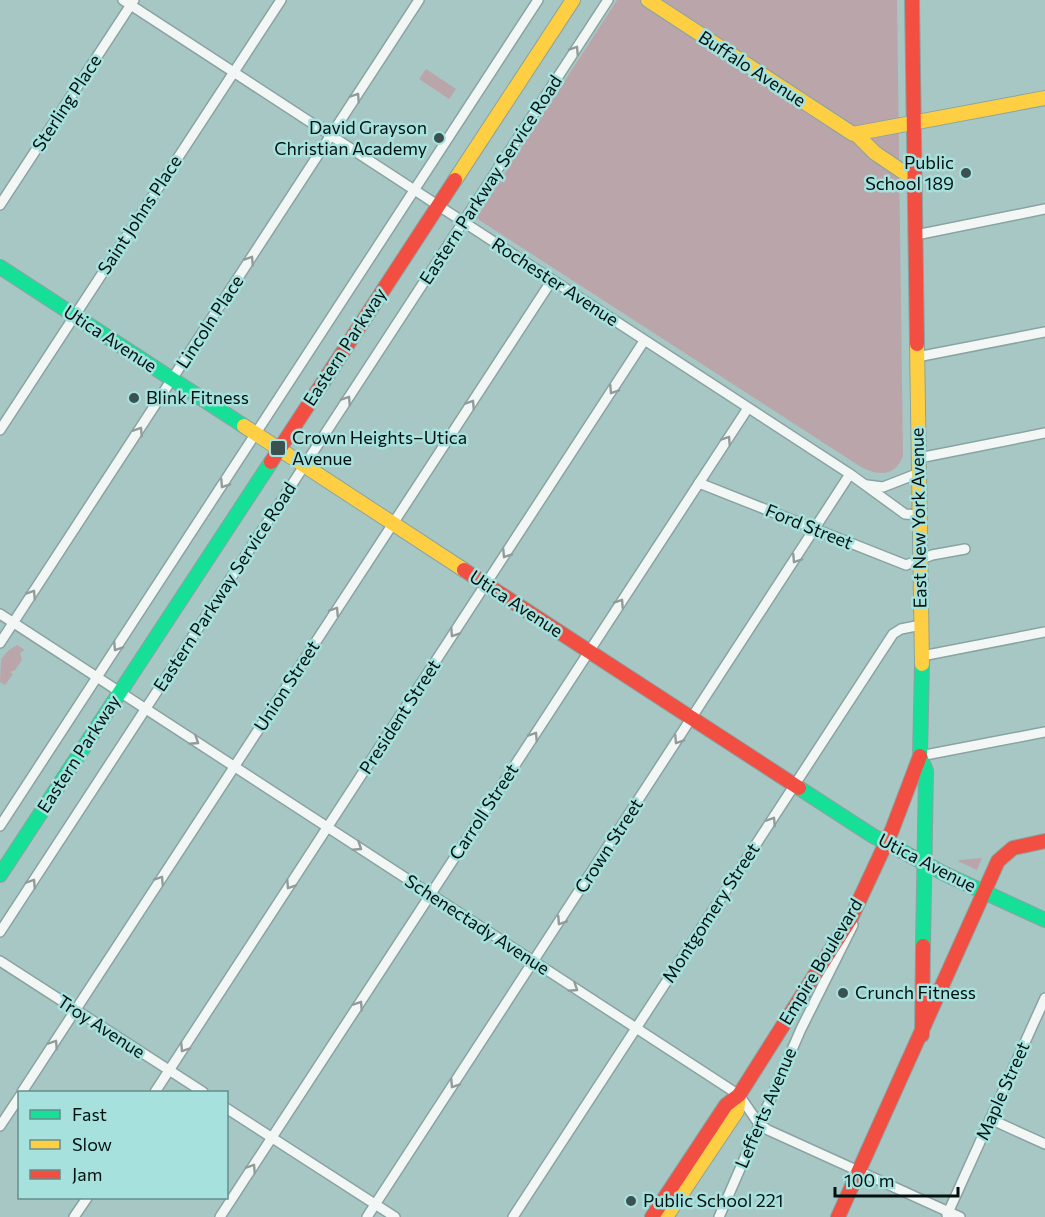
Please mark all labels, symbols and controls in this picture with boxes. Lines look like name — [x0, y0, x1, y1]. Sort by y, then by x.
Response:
street label: Buffalo Avenue — [695, 25, 810, 111]
one-way arrow — [568, 46, 580, 56]
street label: Sterling Place — [27, 50, 106, 155]
street label: Eastern Parkway Service Road — [414, 71, 566, 288]
one-way arrow — [349, 92, 360, 103]
place label: David Grayson Christian Academy — [274, 116, 427, 159]
marker: David Grayson Christian Academy — [432, 131, 446, 145]
street label: Saint Johns Place — [92, 151, 186, 278]
place label: Public School 189 — [865, 151, 954, 194]
marker: Public School 189 — [959, 166, 973, 180]
street label: Rochester Avenue — [488, 232, 623, 330]
one-way arrow — [243, 256, 254, 267]
street label: Lincoln Place — [171, 271, 248, 372]
street label: Eastern Parkway — [298, 283, 391, 410]
street label: Utica Avenue — [60, 300, 161, 377]
one-way arrow — [608, 384, 620, 394]
place label: Blink Fitness — [146, 386, 249, 408]
marker: Blink Fitness — [127, 391, 141, 405]
one-way arrow — [340, 395, 351, 406]
one-way arrow — [463, 400, 475, 410]
one-way arrow — [131, 426, 142, 437]
place label: Crown Heights–Utica Avenue — [292, 426, 467, 469]
street label: East New York Avenue — [905, 427, 931, 609]
one-way arrow — [720, 435, 731, 446]
marker: Crown Heights–Utica Avenue — [269, 439, 287, 457]
one-way arrow — [220, 477, 231, 488]
street label: Eastern Parkway Service Road — [148, 478, 300, 695]
street label: Ford Street — [762, 499, 856, 554]
one-way arrow — [502, 547, 513, 558]
one-way arrow — [792, 552, 803, 563]
street label: Utica Avenue — [466, 565, 567, 642]
one-way arrow — [25, 590, 36, 601]
one-way arrow — [613, 599, 625, 609]
one-way arrow — [328, 607, 339, 618]
one-way arrow — [451, 627, 462, 638]
street label: Union Street — [249, 636, 324, 735]
one-way arrow — [113, 640, 124, 651]
street label: President Street — [354, 655, 444, 778]
street label: Eastern Parkway — [32, 690, 125, 817]
one-way arrow — [527, 731, 538, 742]
one-way arrow — [674, 733, 685, 744]
one-way arrow — [188, 734, 199, 745]
street label: Carroll Street — [444, 759, 522, 864]
street label: Crown Street — [569, 794, 647, 897]
one-way arrow — [764, 817, 776, 827]
street label: Utica Avenue — [875, 828, 980, 896]
street label: Montgomery Street — [657, 839, 764, 986]
one-way arrow — [351, 840, 362, 851]
street label: Schenectady Avenue — [401, 869, 554, 979]
one-way arrow — [153, 876, 164, 887]
one-way arrow — [287, 878, 298, 889]
one-way arrow — [25, 879, 36, 890]
street label: Empire Boulevard — [774, 894, 867, 1029]
one-way arrow — [556, 915, 568, 925]
one-way arrow — [567, 981, 578, 992]
place label: Crunch Fitness — [855, 981, 976, 1003]
marker: Crunch Fitness — [836, 986, 850, 1000]
street label: Troy Avenue — [54, 990, 150, 1063]
one-way arrow — [351, 1000, 362, 1011]
street label: Maple Street — [971, 1038, 1034, 1143]
one-way arrow — [46, 1039, 57, 1050]
one-way arrow — [180, 1041, 191, 1052]
street label: Lefferts Avenue — [730, 1044, 800, 1171]
one-way arrow — [450, 1077, 461, 1088]
legend — [18, 1091, 228, 1199]
text: Fast — [72, 1103, 107, 1125]
text: Slow — [72, 1133, 112, 1155]
scale bar — [835, 1160, 958, 1198]
text: Jam — [72, 1163, 102, 1185]
one-way arrow — [245, 1164, 257, 1174]
text: 100 m — [844, 1169, 894, 1191]
place label: Public School 221 — [643, 1189, 784, 1211]
marker: Public School 221 — [624, 1194, 638, 1208]

